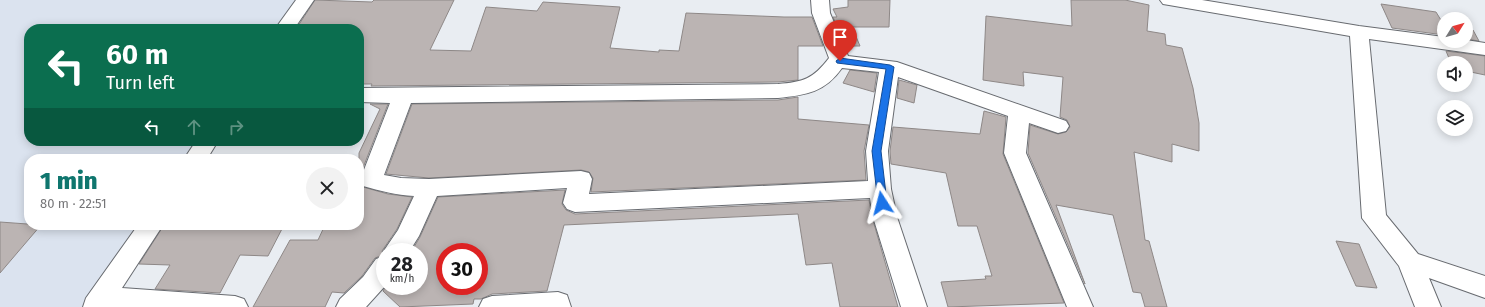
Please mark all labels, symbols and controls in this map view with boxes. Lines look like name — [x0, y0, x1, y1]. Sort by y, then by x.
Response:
north arrow — [1437, 12, 1473, 48]
map controls — [1437, 12, 1473, 136]
pin — [823, 20, 857, 61]
icon: arrive — [829, 26, 851, 48]
text: 60 m — [106, 38, 168, 71]
icon: left — [40, 40, 92, 92]
button: sound — [1437, 56, 1473, 92]
text: Turn left — [106, 72, 175, 94]
button: layers — [1437, 100, 1473, 136]
icon: left — [141, 116, 163, 138]
icon: ahead — [183, 116, 205, 138]
icon: right — [225, 116, 247, 138]
text: 1 min — [40, 167, 98, 195]
button: close — [306, 167, 348, 209]
position arrow — [861, 182, 903, 224]
text: 80 m · 22:51 — [40, 196, 107, 211]
speed limit sign: 30 — [436, 243, 488, 295]
text: 28 — [391, 252, 413, 276]
text: km/h — [390, 273, 414, 285]

